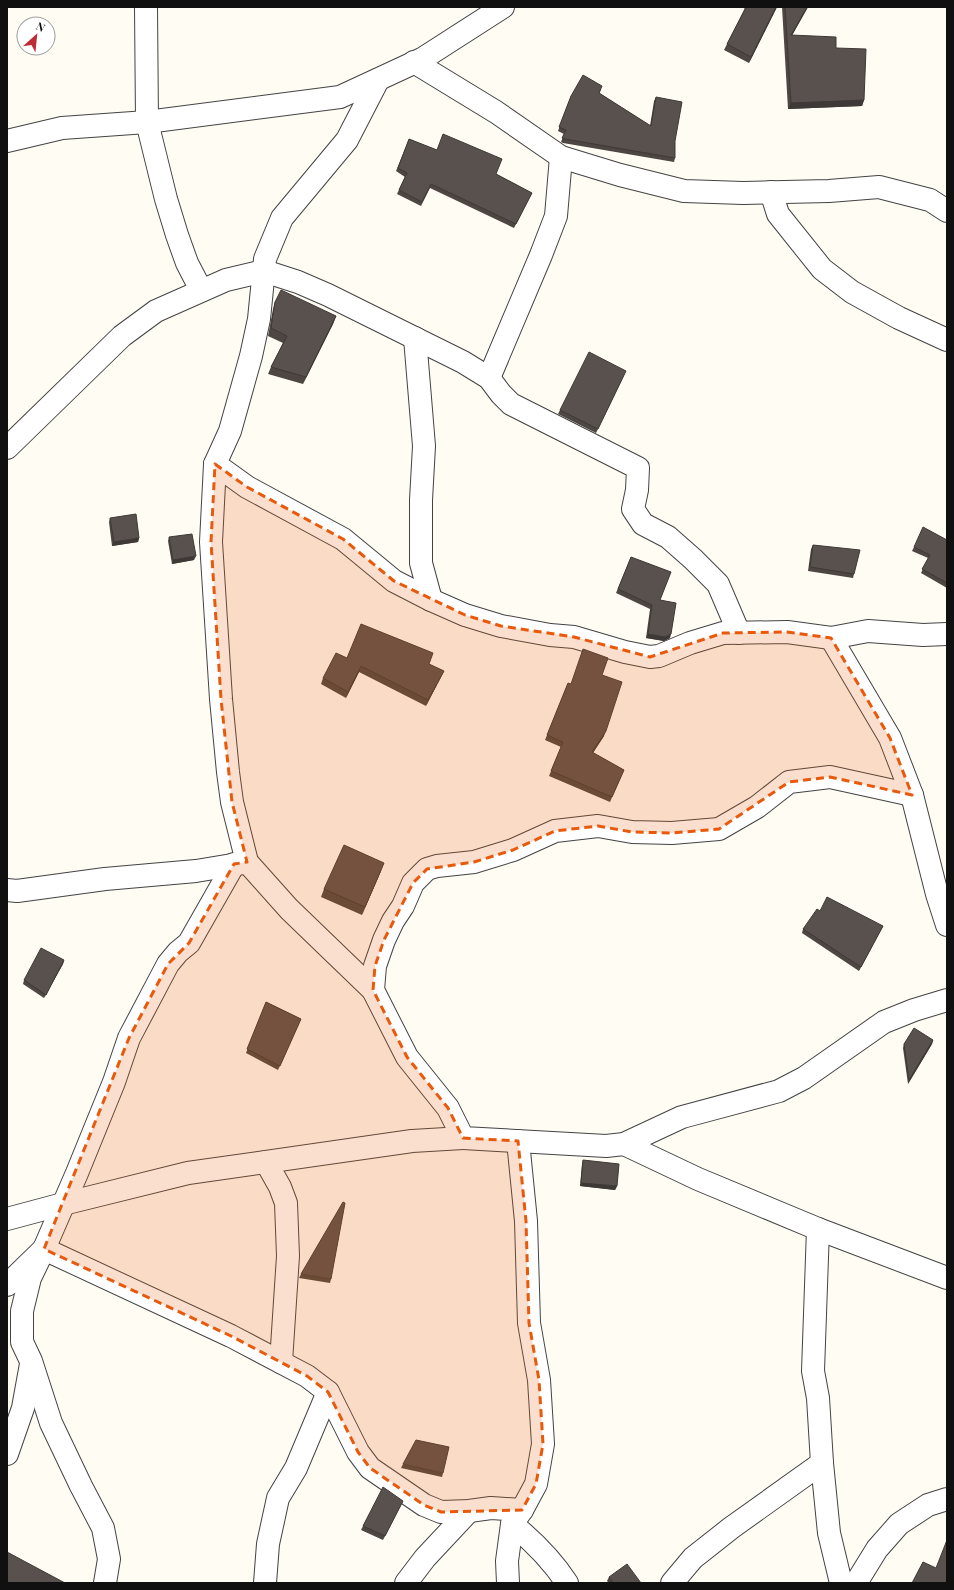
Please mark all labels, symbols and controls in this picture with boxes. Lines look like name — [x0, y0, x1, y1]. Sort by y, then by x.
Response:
north arrow — [16, 16, 56, 56]
text: N — [34, 18, 48, 35]

